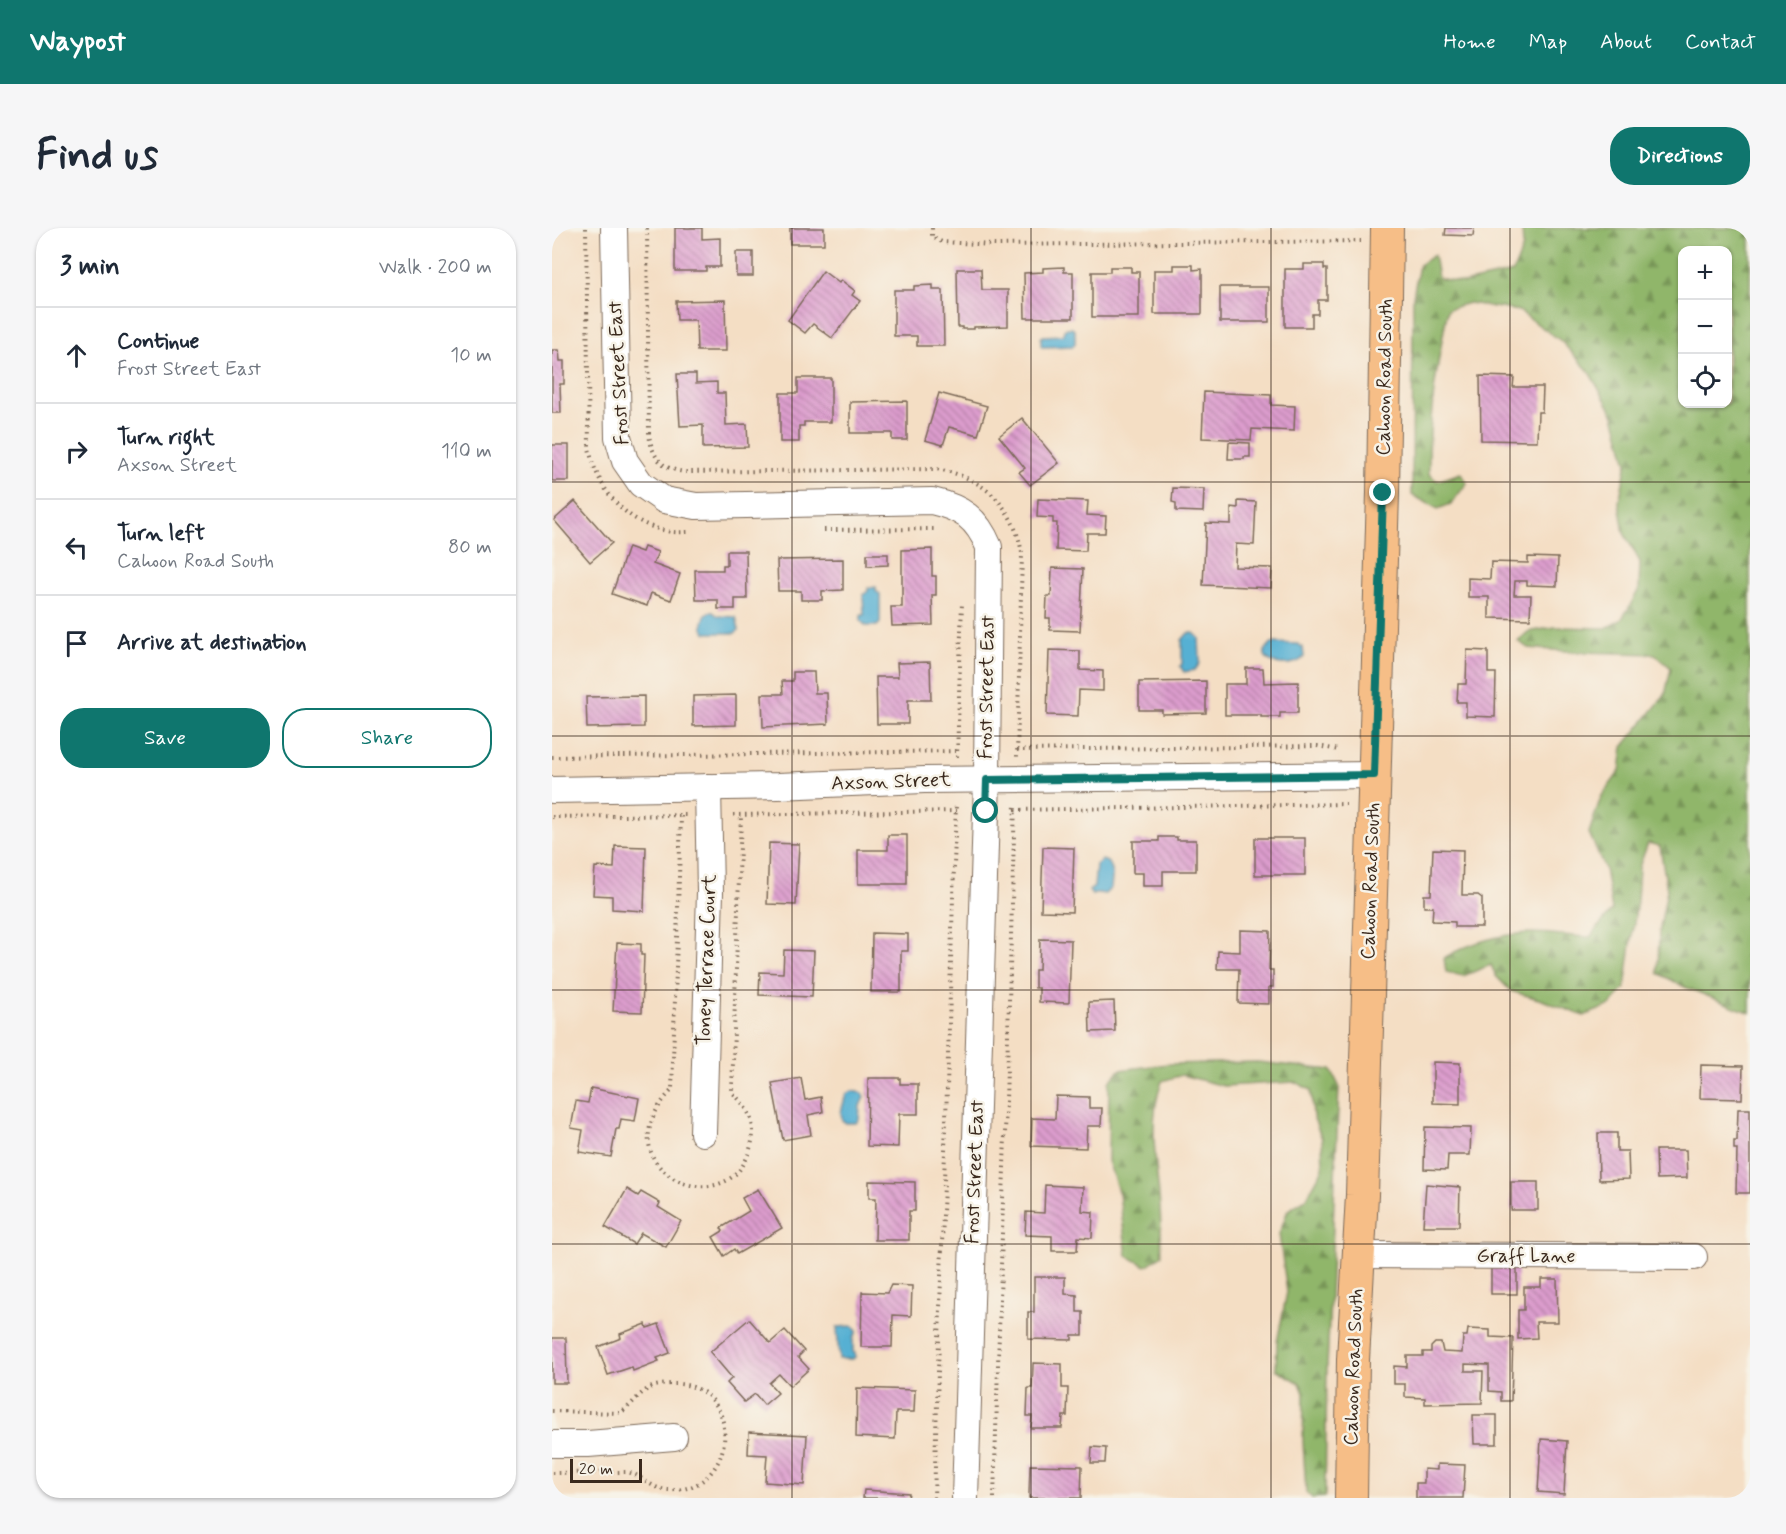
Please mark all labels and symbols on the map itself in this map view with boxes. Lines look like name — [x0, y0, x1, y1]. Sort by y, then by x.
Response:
street label: Cahoon Road South — [1370, 298, 1400, 456]
street label: Frost Street East — [602, 300, 636, 446]
route end — [1369, 479, 1395, 505]
street label: Frost Street East — [972, 615, 1002, 759]
street label: Axson Street — [831, 766, 952, 798]
route start — [972, 797, 998, 823]
street label: Cahoon Road South — [1355, 802, 1387, 960]
street label: Toney Terrace Court — [691, 874, 723, 1046]
street label: Frost Street East — [959, 1099, 991, 1244]
street label: Graff Lane — [1477, 1243, 1575, 1270]
street label: Cahoon Road South — [1338, 1288, 1370, 1446]
scale bar — [570, 1456, 642, 1484]

